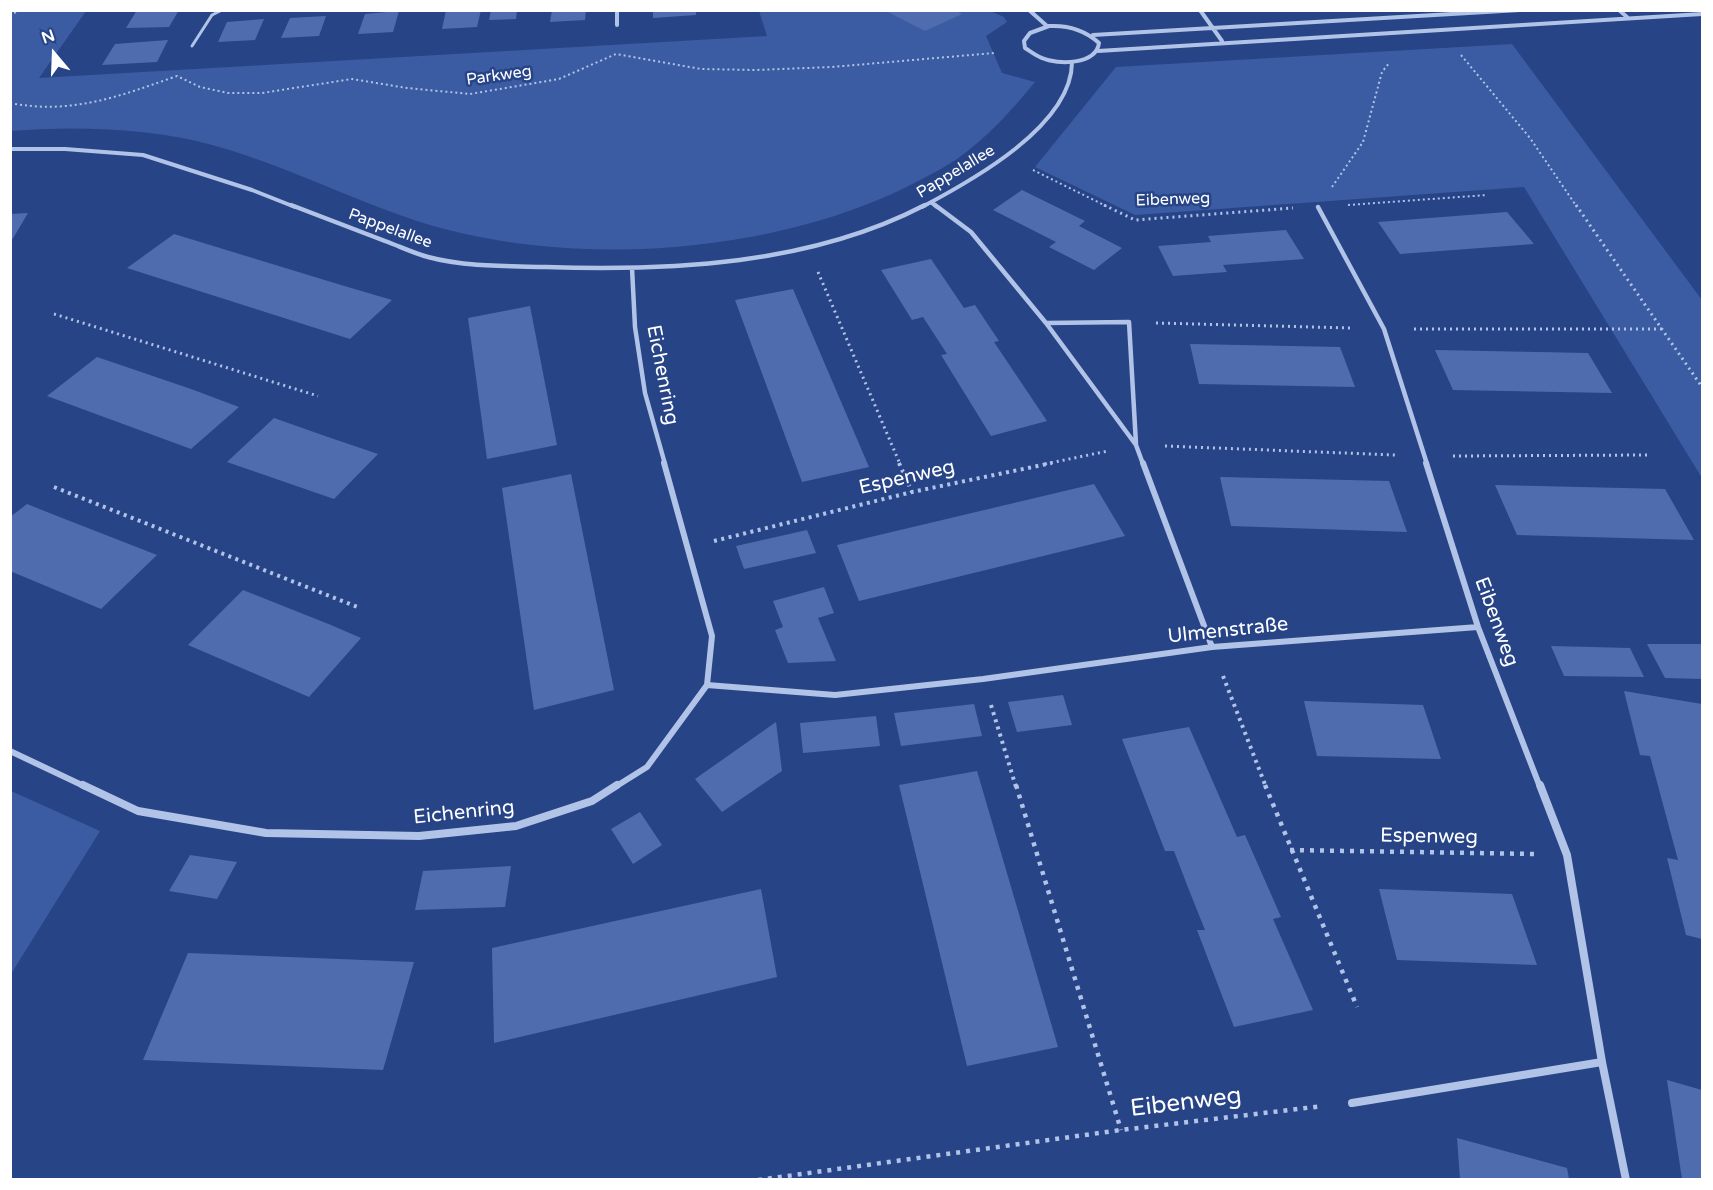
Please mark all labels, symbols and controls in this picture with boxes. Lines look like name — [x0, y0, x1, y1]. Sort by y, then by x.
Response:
north arrow — [24, 24, 84, 84]
text: N — [39, 25, 57, 49]
street label: Parkweg — [465, 62, 533, 90]
street label: Pappelallee — [913, 141, 999, 203]
street label: Eibenweg — [1135, 189, 1211, 211]
street label: Pappelallee — [346, 205, 434, 253]
street label: Eichenring — [641, 323, 683, 427]
street label: Espenweg — [857, 455, 957, 501]
street label: Eibenweg — [1469, 574, 1523, 670]
street label: Ulmenstraße — [1166, 613, 1290, 649]
street label: Eichenring — [412, 796, 516, 830]
street label: Espenweg — [1380, 824, 1478, 850]
street label: Eibenweg — [1129, 1082, 1243, 1124]

